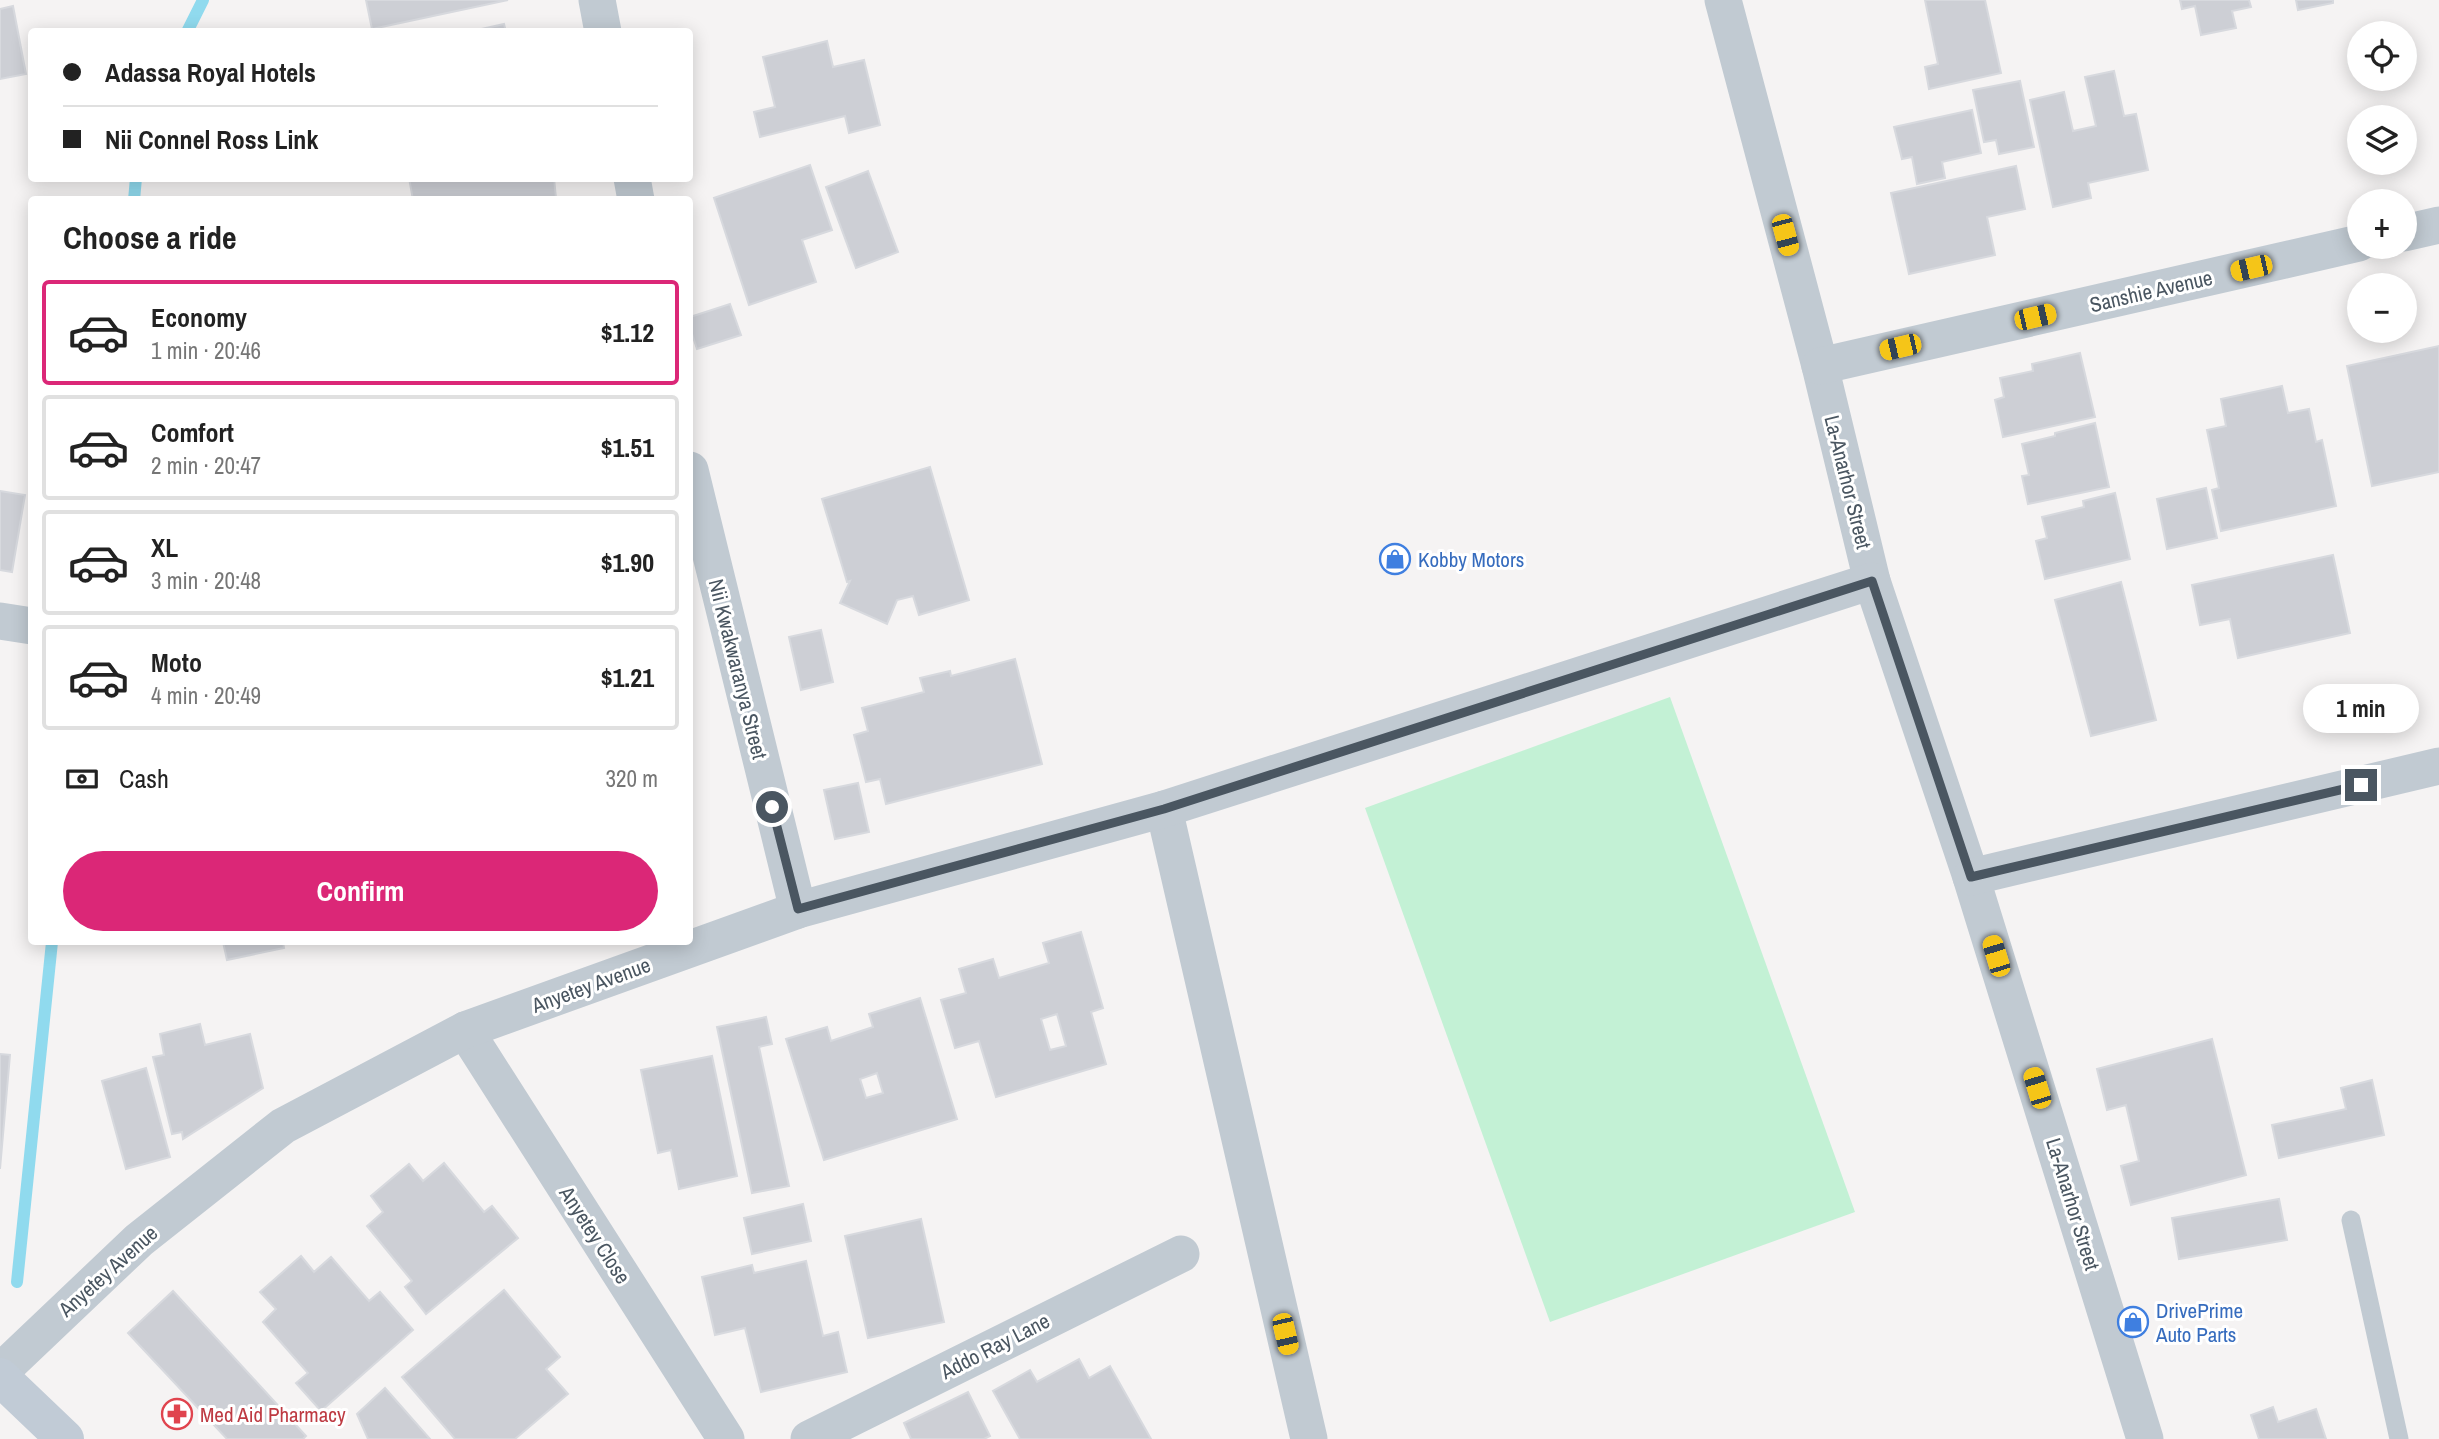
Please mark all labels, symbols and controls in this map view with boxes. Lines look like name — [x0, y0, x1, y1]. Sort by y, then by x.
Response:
map controls — [2347, 21, 2417, 343]
button: locate — [2347, 21, 2417, 91]
text: Adassa Royal Hotels — [105, 55, 316, 90]
button: layers — [2347, 105, 2417, 175]
text: Nii Connel Ross Link — [105, 122, 318, 157]
button: + — [2347, 189, 2417, 259]
car — [1770, 212, 1801, 258]
text: Choose a ride — [63, 216, 237, 259]
car — [2229, 253, 2274, 283]
street label: Sanshie Avenue — [2087, 263, 2215, 319]
button: − — [2347, 273, 2417, 343]
text: Economy — [151, 300, 247, 335]
icon: car — [67, 301, 130, 364]
car — [2013, 302, 2058, 332]
text: $1.12 — [601, 315, 654, 350]
car — [1878, 332, 1923, 362]
text: 1 min · 20:46 — [151, 335, 261, 366]
street label: La-Anarhor Street — [1817, 412, 1879, 552]
text: Comfort — [151, 415, 234, 450]
icon: car — [67, 416, 130, 479]
text: $1.51 — [601, 430, 654, 465]
text: 2 min · 20:47 — [151, 450, 261, 481]
text: XL — [151, 530, 178, 565]
icon: car — [67, 531, 130, 594]
shop icon: Kobby Motors — [1378, 542, 1412, 576]
text: $1.90 — [601, 545, 654, 580]
place label: Kobby Motors — [1418, 545, 1524, 574]
text: 3 min · 20:48 — [151, 565, 261, 596]
street label: Nii Kwakwaranya Street — [702, 576, 774, 762]
text: Moto — [151, 645, 202, 680]
icon: car — [67, 646, 130, 709]
text: $1.21 — [601, 660, 654, 695]
text: 4 min · 20:49 — [151, 680, 261, 711]
callout: 1 min — [2303, 684, 2419, 732]
text: 1 min — [2336, 693, 2386, 724]
icon: cash — [63, 760, 101, 798]
text: Cash — [119, 761, 169, 796]
text: 320 m — [606, 763, 658, 794]
route end — [2345, 769, 2377, 801]
route start — [756, 791, 788, 823]
button: Confirm — [63, 851, 658, 931]
car — [1980, 933, 2013, 979]
street label: Anyetey Avenue — [527, 950, 654, 1020]
car — [2021, 1065, 2054, 1111]
street label: La-Anarhor Street — [2039, 1134, 2107, 1274]
street label: Anyetey Close — [552, 1180, 637, 1289]
street label: Anyetey Avenue — [51, 1219, 164, 1324]
place label: DrivePrime Auto Parts — [2155, 1296, 2243, 1349]
shop icon: DrivePrime Auto Parts — [2116, 1305, 2150, 1339]
street label: Addo Ray Lane — [935, 1306, 1054, 1386]
car — [1271, 1311, 1300, 1357]
pharmacy icon: Med Aid Pharmacy — [160, 1397, 194, 1431]
place label: Med Aid Pharmacy — [200, 1400, 346, 1429]

